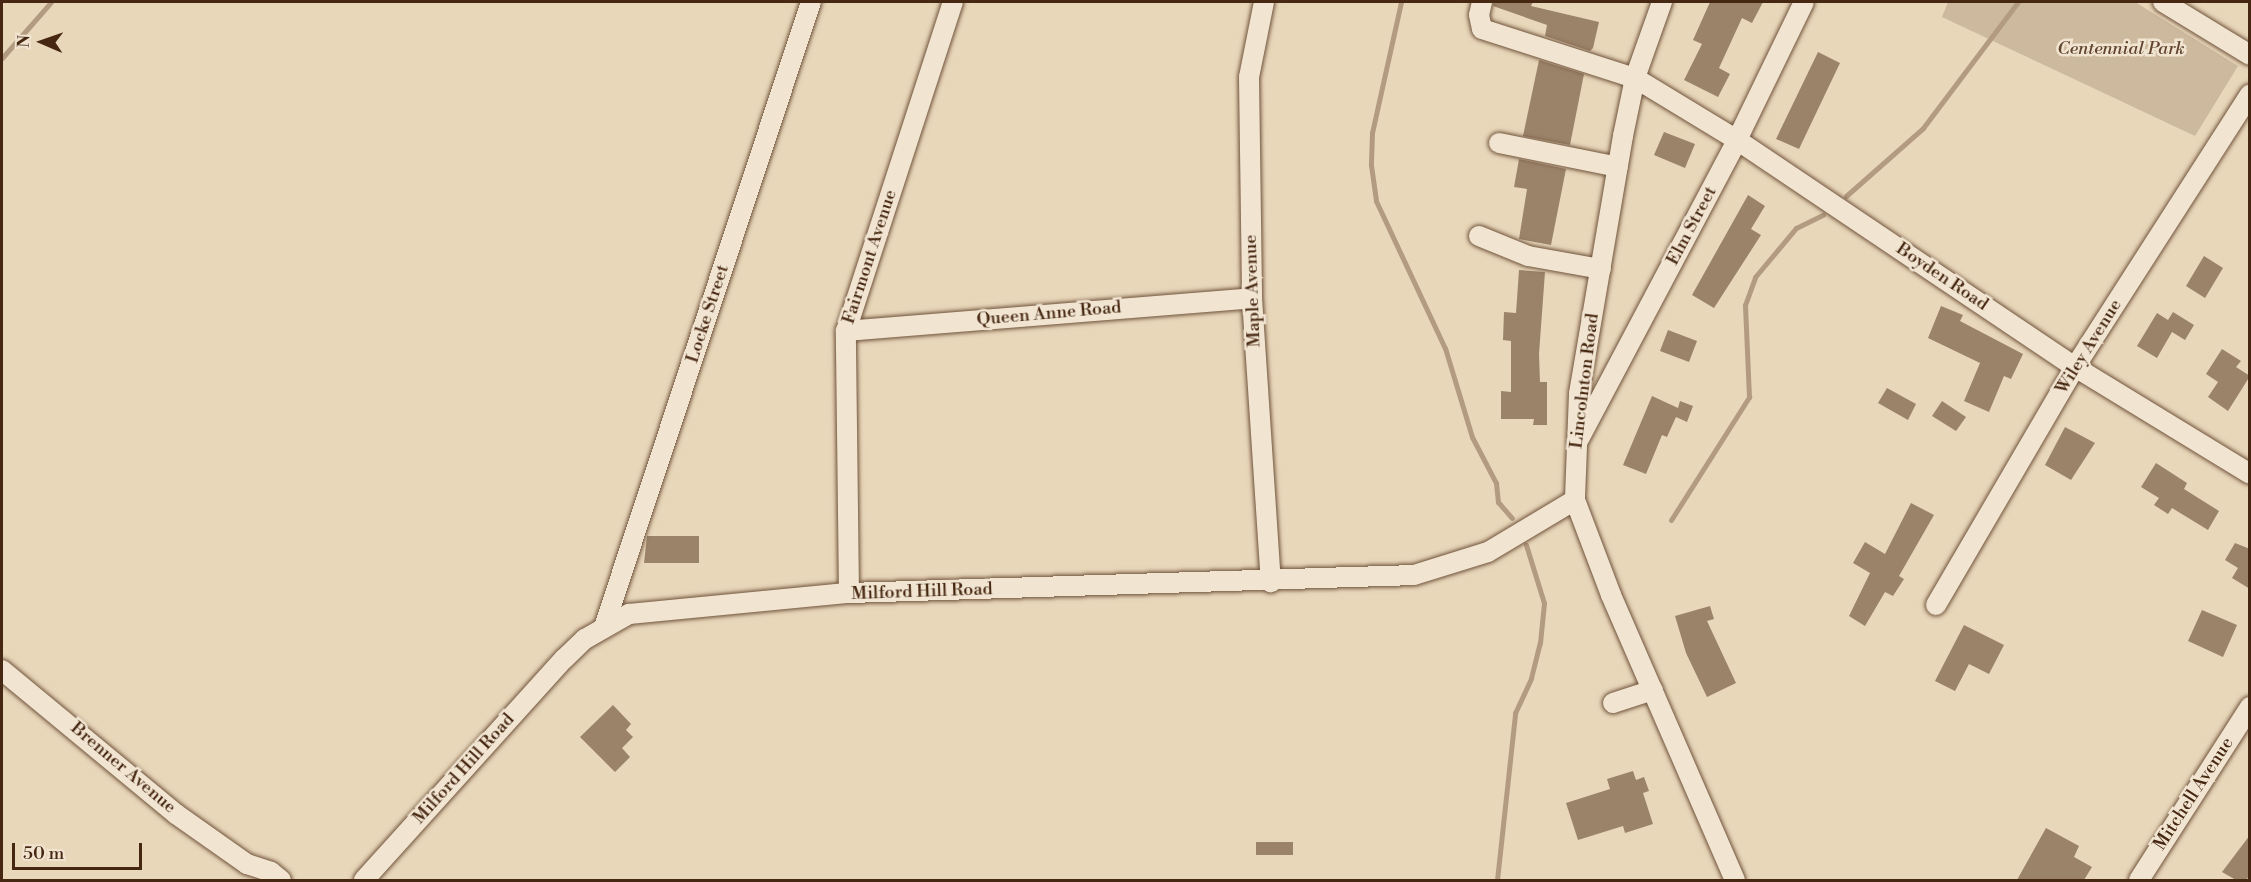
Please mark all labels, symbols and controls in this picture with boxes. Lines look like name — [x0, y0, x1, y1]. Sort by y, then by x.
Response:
north arrow — [12, 12, 72, 72]
text: N — [14, 35, 34, 48]
park label: Centennial Park — [2057, 38, 2185, 60]
street label: Elm Street — [1662, 183, 1722, 269]
street label: Fairmont Avenue — [838, 187, 902, 327]
street label: Maple Avenue — [1240, 234, 1266, 348]
street label: Boyden Road — [1892, 238, 1992, 316]
street label: Locke Street — [682, 262, 734, 366]
street label: Wiley Avenue — [2051, 296, 2127, 398]
street label: Queen Anne Road — [976, 297, 1122, 331]
street label: Lincolnton Road — [1566, 312, 1604, 450]
street label: Milford Hill Road — [851, 579, 993, 605]
street label: Milford Hill Road — [409, 709, 519, 829]
street label: Brenner Avenue — [66, 718, 180, 818]
street label: Mitchell Avenue — [2149, 734, 2239, 854]
scale bar — [15, 831, 146, 869]
text: 50 m — [23, 842, 64, 865]

